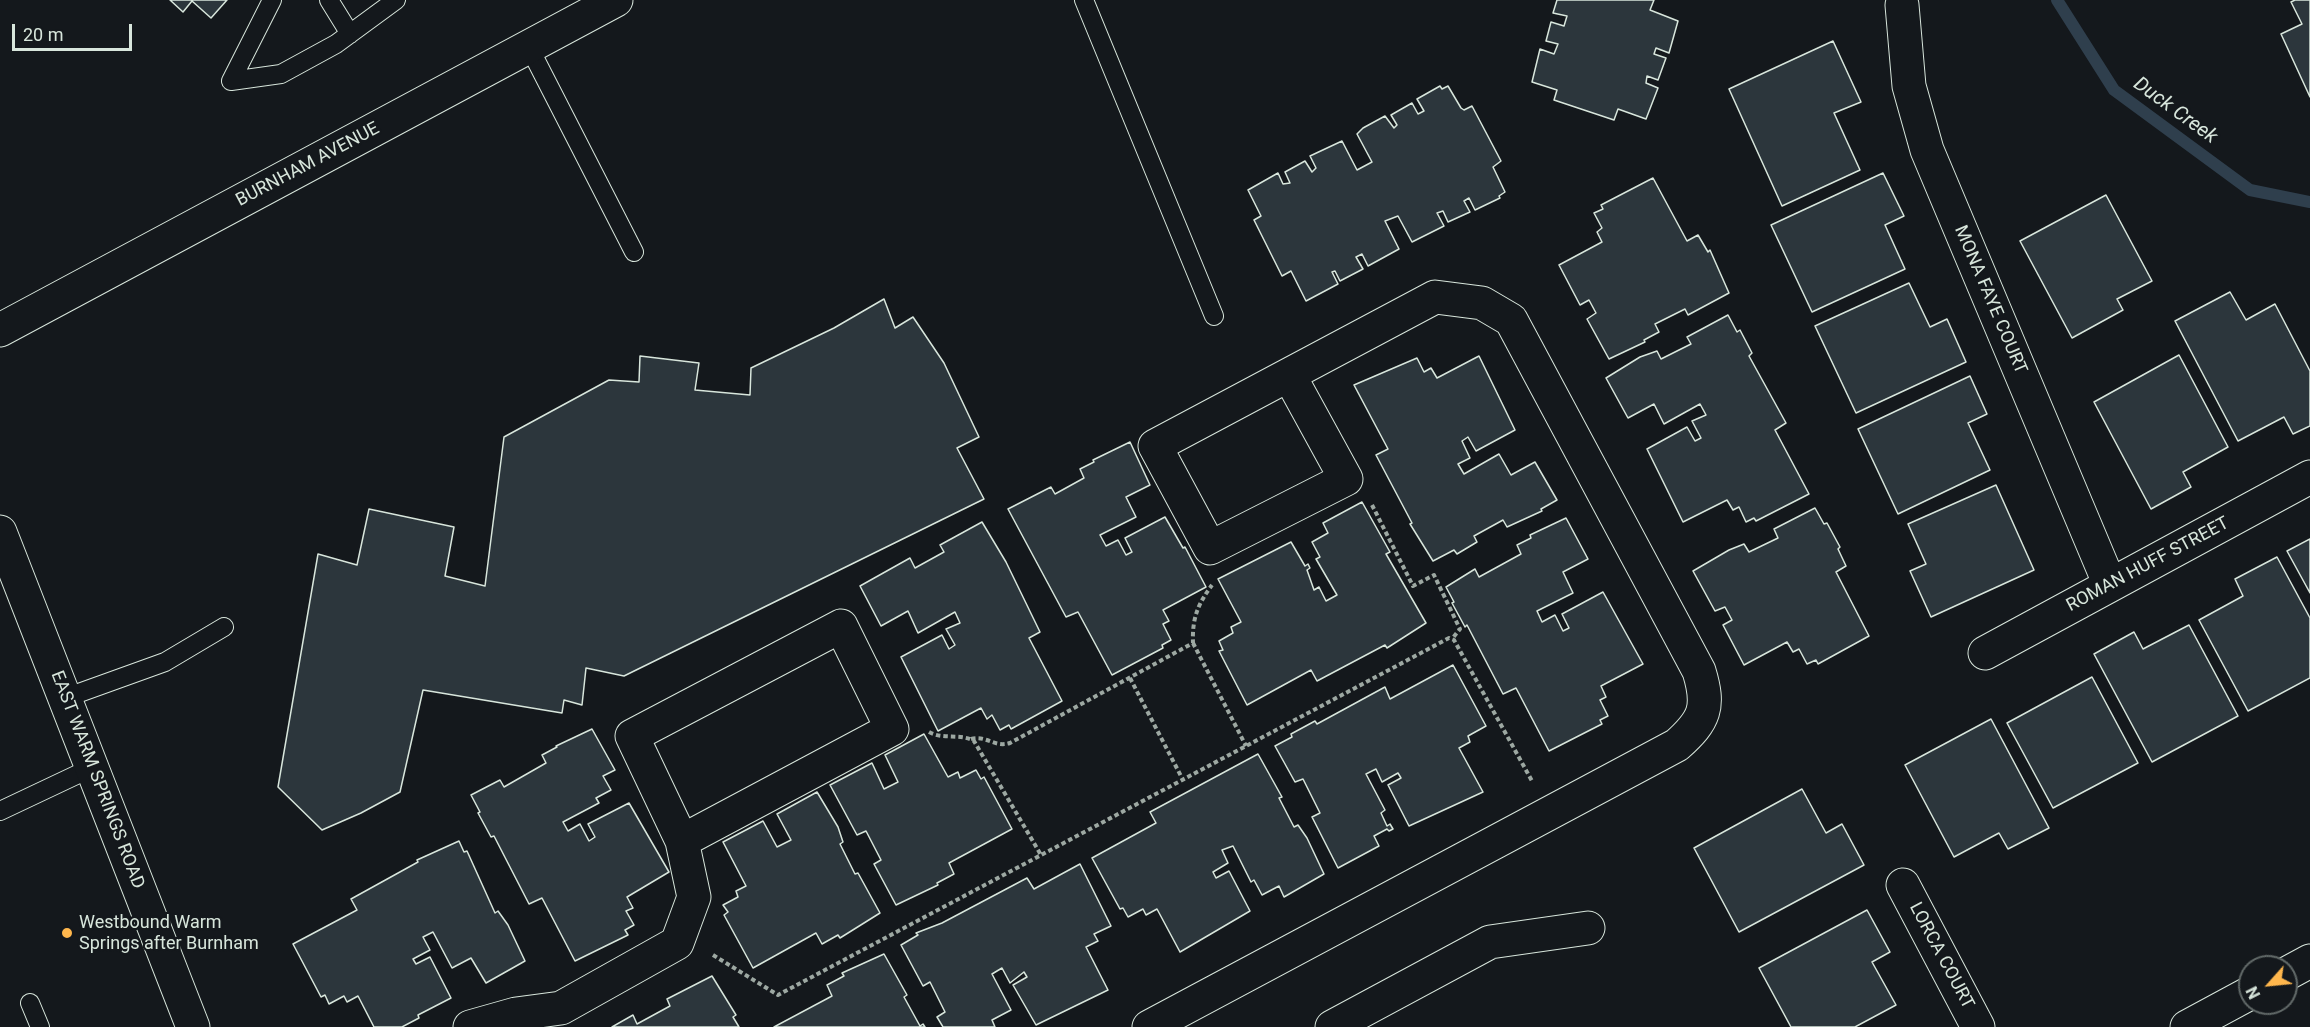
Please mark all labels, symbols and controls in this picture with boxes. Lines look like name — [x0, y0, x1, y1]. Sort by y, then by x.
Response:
scale bar — [15, 12, 135, 50]
text: 20 m — [23, 24, 63, 45]
water label: Duck Creek — [2128, 73, 2222, 149]
street label: BURNHAM AVENUE — [233, 118, 383, 212]
street label: MONA FAYE COURT — [1949, 223, 2031, 377]
street label: ROMAN HUFF STREET — [2063, 513, 2233, 617]
street label: EAST WARM SPRINGS ROAD — [45, 668, 149, 892]
street label: LORCA COURT — [1904, 899, 1978, 1013]
place label: Westbound Warm Springs after Burnham — [79, 912, 259, 954]
marker: Westbound Warm Springs after Burnham — [60, 926, 74, 940]
north arrow — [2238, 955, 2298, 1015]
text: N — [2242, 983, 2264, 1002]

